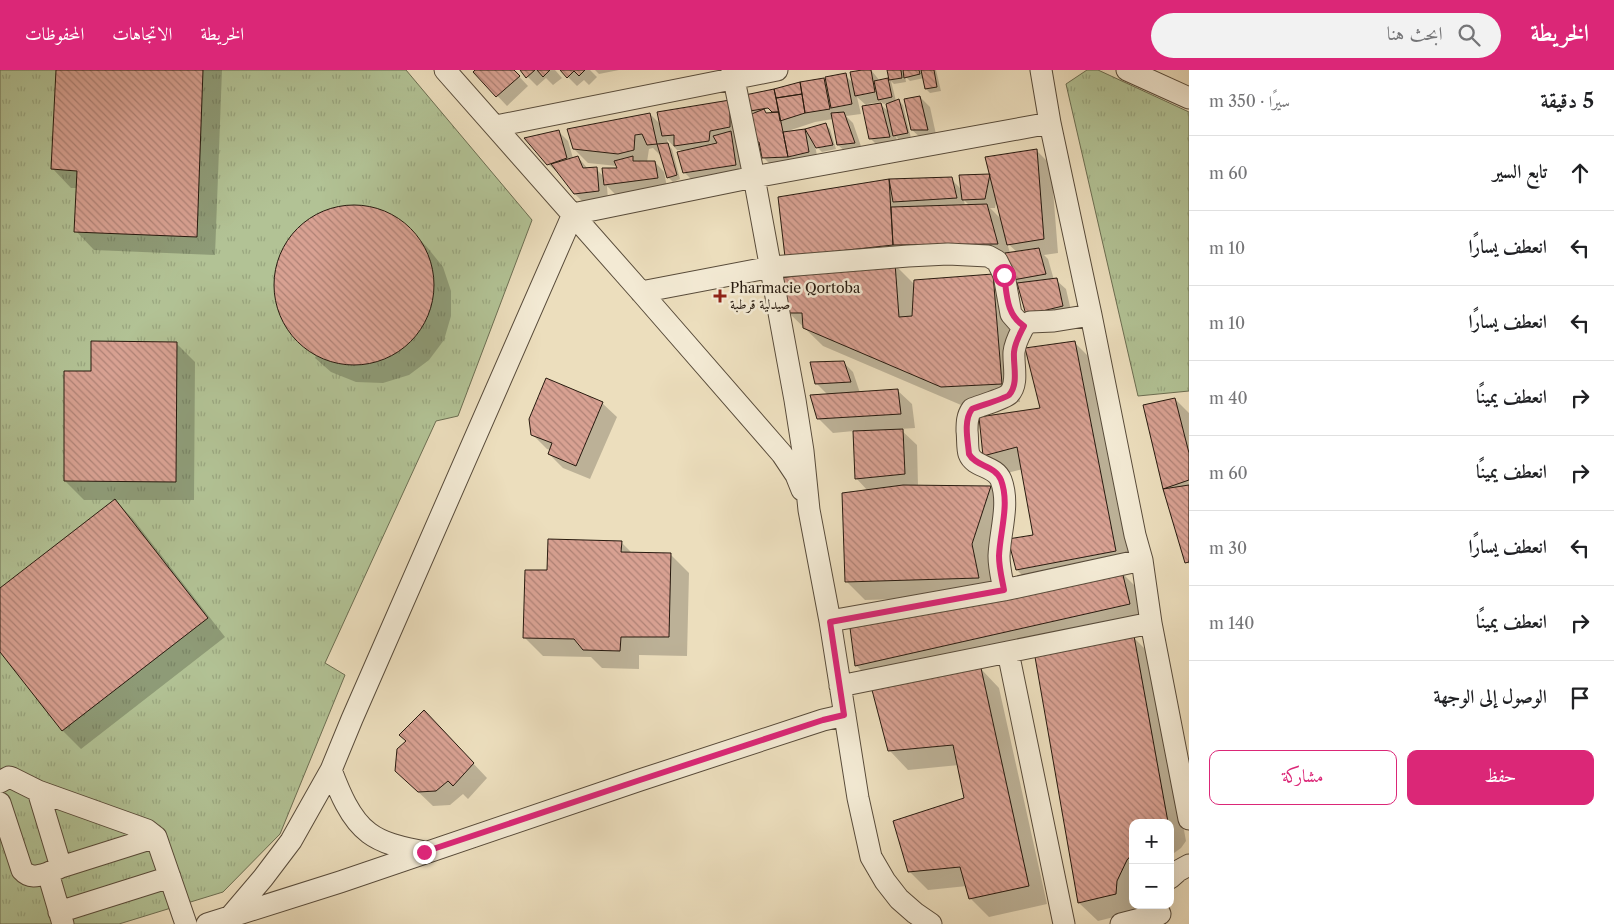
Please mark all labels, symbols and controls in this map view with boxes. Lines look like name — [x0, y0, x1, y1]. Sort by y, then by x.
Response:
search box — [1151, 13, 1501, 58]
text: الخريطة — [1531, 18, 1589, 47]
icon: search — [1455, 21, 1483, 49]
text: ابحث هنا — [1387, 22, 1443, 45]
text: المحفوظات — [25, 23, 84, 45]
text: الاتجاهات — [112, 23, 172, 45]
text: الخريطة — [200, 23, 244, 45]
text: 5 دقيقة — [1540, 88, 1594, 113]
text: سيرًا · 350 m — [1209, 91, 1290, 111]
icon: ahead — [1566, 159, 1594, 187]
text: تابع السير — [1493, 160, 1547, 183]
text: 60 m — [1209, 163, 1248, 183]
icon: left — [1566, 234, 1594, 262]
text: انعطف يسارًا — [1468, 235, 1547, 258]
text: 10 m — [1209, 238, 1245, 258]
route start — [993, 264, 1016, 287]
place label: Pharmacie Qortoba صيدلية قرطبة — [730, 279, 861, 313]
marker: Pharmacie Qortoba صيدلية قرطبة — [714, 290, 726, 302]
icon: left — [1566, 309, 1594, 337]
text: انعطف يسارًا — [1468, 310, 1547, 333]
text: 10 m — [1209, 313, 1245, 333]
icon: right — [1566, 384, 1594, 412]
text: انعطف يمينًا — [1476, 385, 1547, 408]
text: 40 m — [1209, 388, 1248, 408]
icon: right — [1566, 459, 1594, 487]
text: انعطف يمينًا — [1476, 460, 1547, 483]
text: 60 m — [1209, 463, 1248, 483]
icon: left — [1566, 534, 1594, 562]
text: انعطف يسارًا — [1468, 535, 1547, 558]
text: 30 m — [1209, 538, 1247, 558]
icon: right — [1566, 609, 1594, 637]
text: انعطف يمينًا — [1476, 610, 1547, 633]
text: 140 m — [1209, 613, 1254, 633]
icon: arrive — [1566, 684, 1594, 712]
text: الوصول إلى الوجهة — [1433, 685, 1547, 708]
button: مشاركة — [1209, 750, 1397, 805]
button: حفظ — [1407, 750, 1594, 805]
map controls — [1129, 819, 1174, 909]
button: + — [1129, 819, 1174, 864]
route end — [413, 841, 436, 864]
button: − — [1129, 864, 1174, 909]

